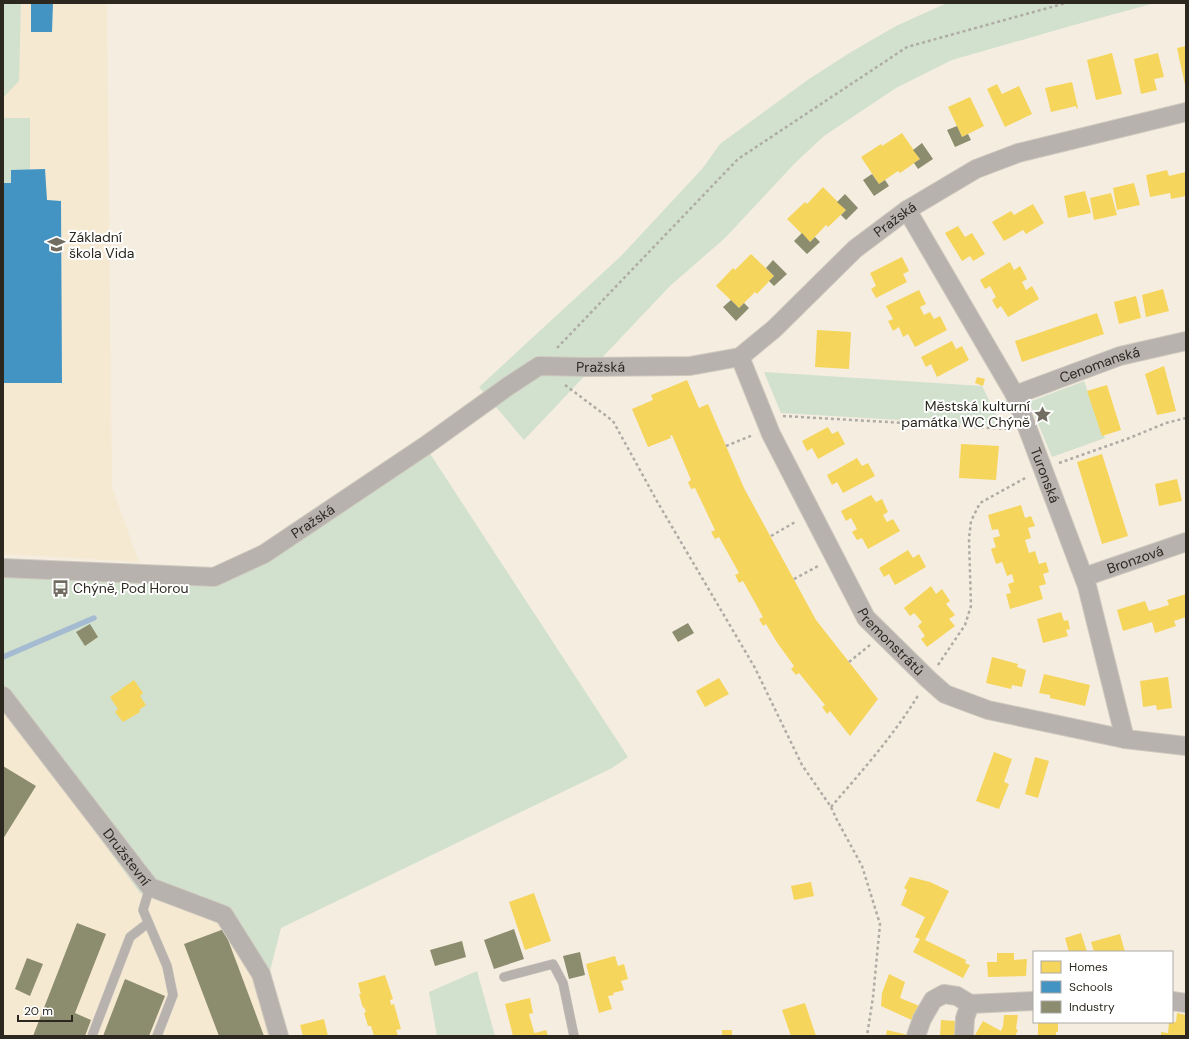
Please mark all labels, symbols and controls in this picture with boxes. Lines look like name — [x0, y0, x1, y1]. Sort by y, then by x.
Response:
street label: Pražská — [870, 197, 920, 241]
place label: Základní škola Vida — [69, 228, 134, 262]
school or university icon: Základní škola Vida — [46, 235, 66, 255]
street label: Cenomanská — [1057, 343, 1142, 387]
street label: Pražská — [576, 358, 625, 376]
place label: Městská kulturní památka WC Chýně — [901, 397, 1031, 431]
place icon: Městská kulturní památka WC Chýně — [1033, 404, 1053, 424]
street label: Turonská — [1027, 445, 1064, 506]
street label: Pražská — [287, 500, 338, 542]
street label: Bronzová — [1104, 541, 1166, 578]
bus stop icon: Chýně, Pod Horou — [50, 578, 70, 598]
place label: Chýně, Pod Horou — [73, 579, 189, 597]
street label: Premonstrátů — [853, 605, 928, 679]
street label: Družstevní — [99, 825, 155, 890]
legend — [1033, 951, 1173, 1023]
text: Homes — [1069, 959, 1108, 975]
text: Schools — [1069, 979, 1113, 995]
scale bar — [18, 997, 72, 1023]
text: Industry — [1069, 999, 1115, 1015]
text: 20 m — [24, 1003, 53, 1019]

